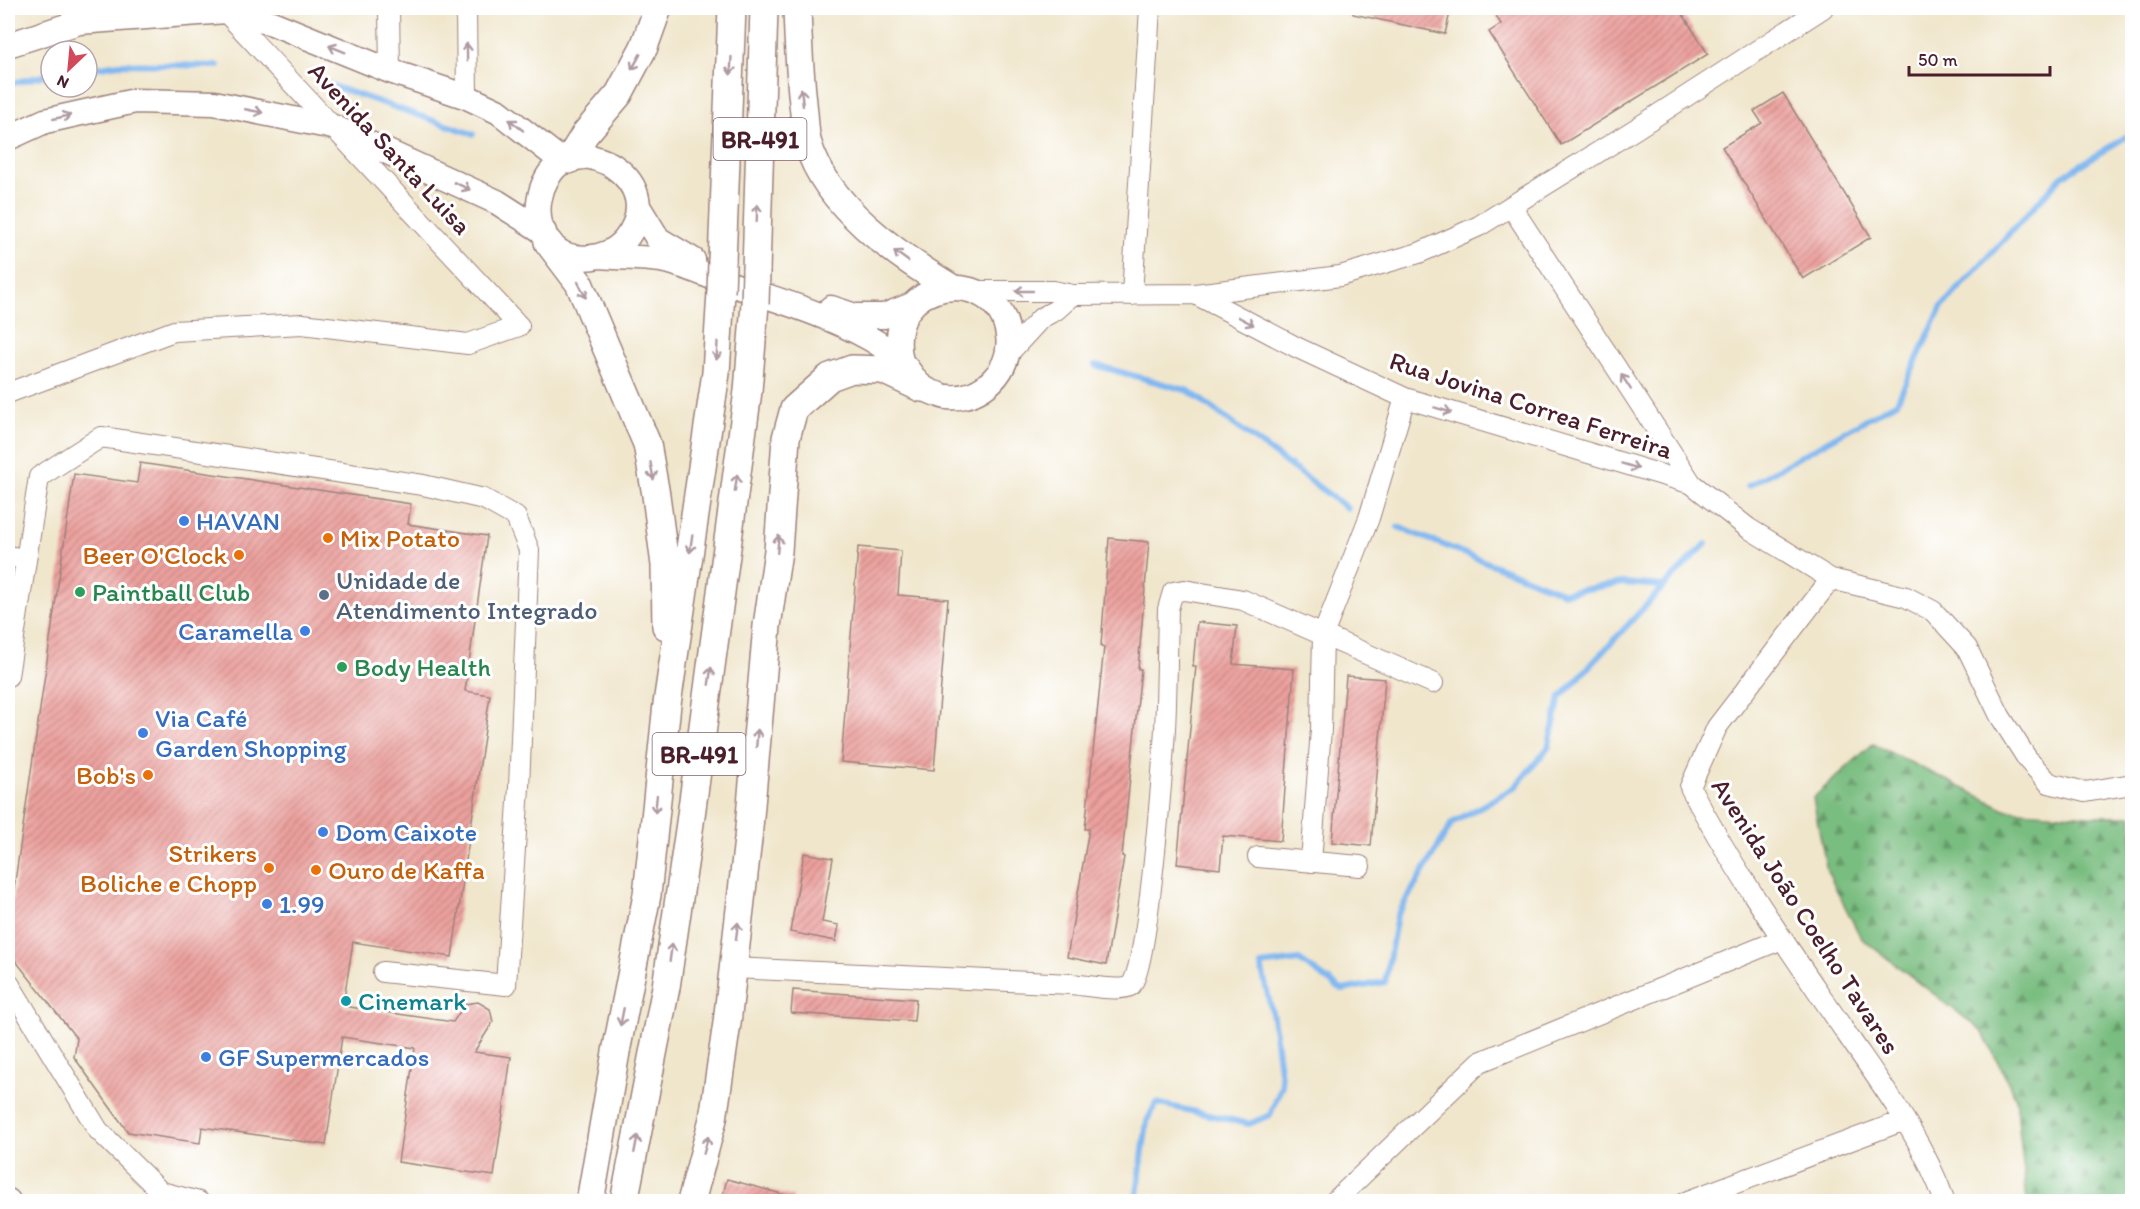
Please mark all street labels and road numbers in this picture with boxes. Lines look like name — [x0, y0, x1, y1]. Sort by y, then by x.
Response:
street label: Avenida Santa Luisa — [302, 55, 478, 241]
road number: BR-491 — [714, 118, 807, 160]
street label: Rua Jovina Correa Ferreira — [1385, 344, 1677, 466]
road number: BR-491 — [652, 733, 746, 775]
street label: Avenida João Coelho Tavares — [1705, 772, 1907, 1060]

